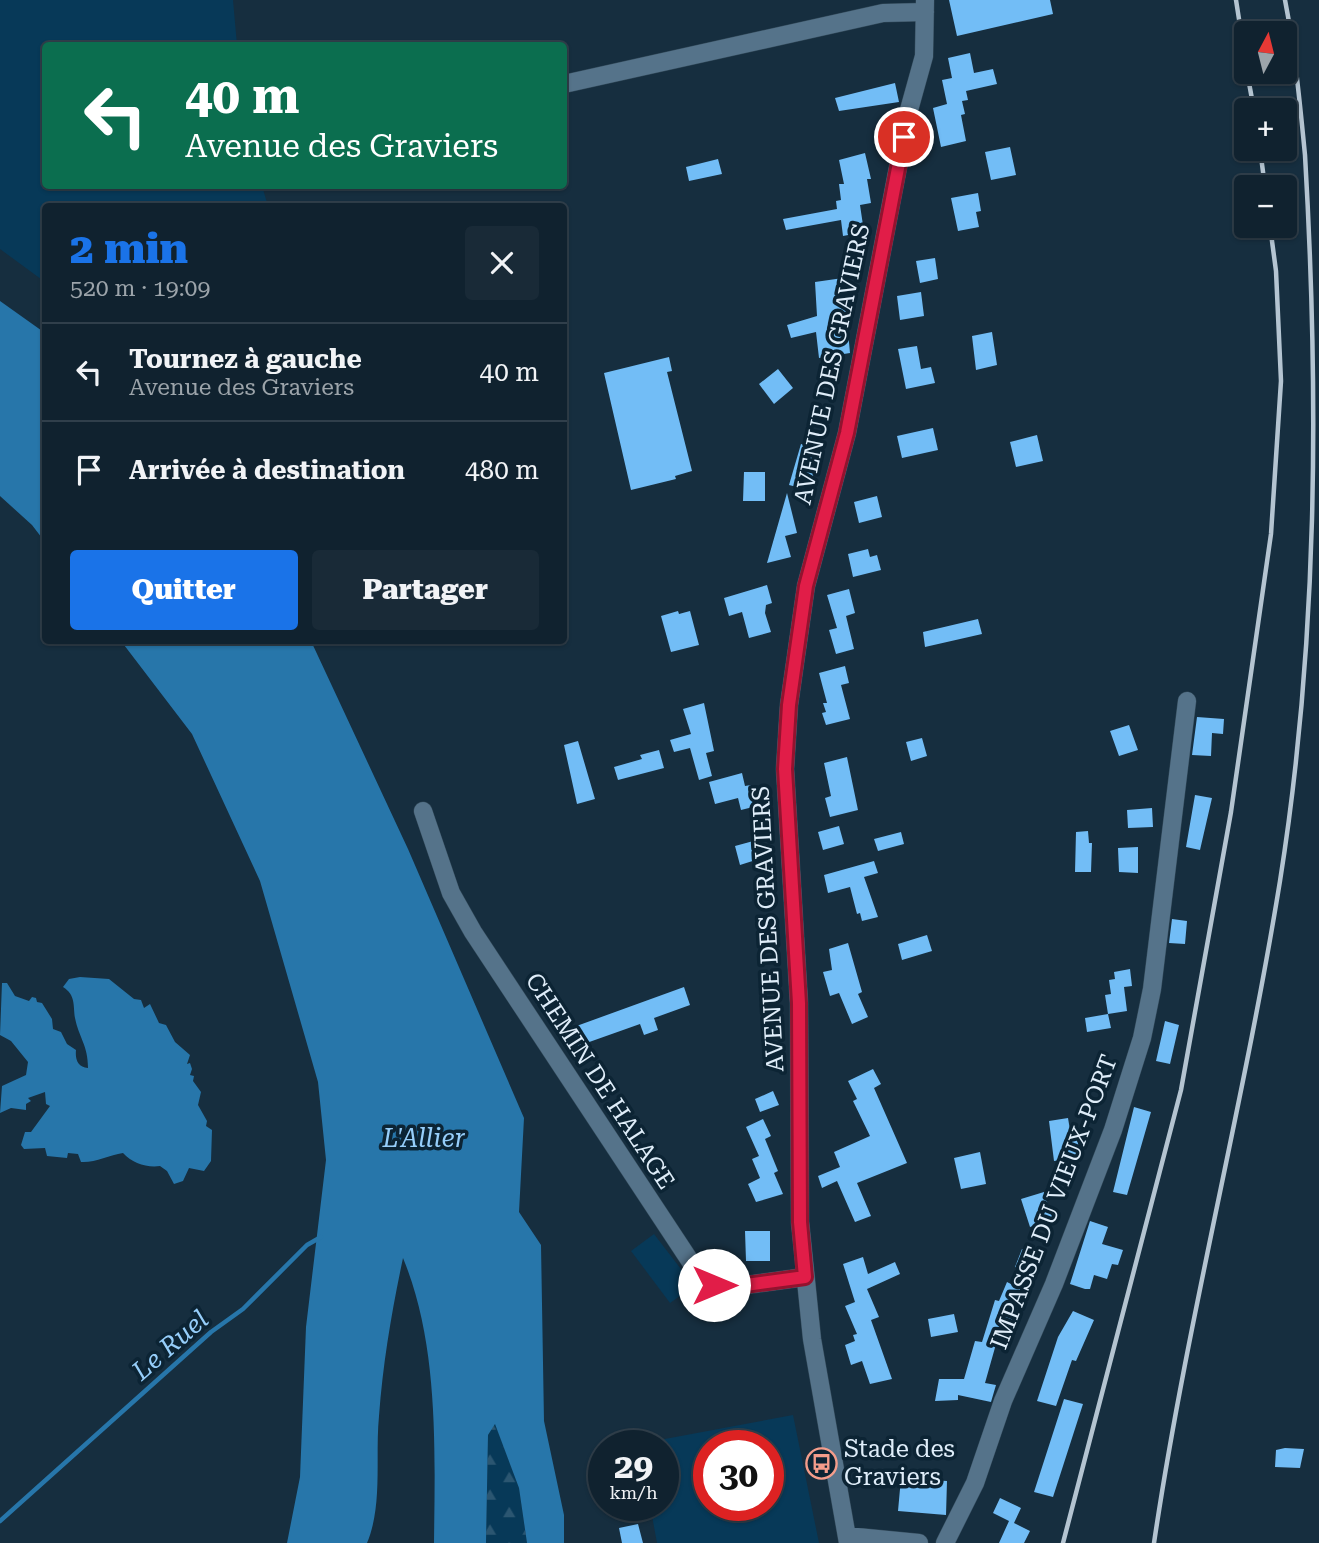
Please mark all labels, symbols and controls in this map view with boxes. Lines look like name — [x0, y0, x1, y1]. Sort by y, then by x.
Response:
north arrow — [1234, 21, 1297, 84]
map controls — [1234, 21, 1297, 238]
text: 40 m — [185, 68, 300, 125]
icon: left — [70, 70, 161, 161]
button: + — [1234, 98, 1297, 161]
pin — [874, 107, 934, 167]
icon: arrive — [885, 118, 923, 156]
text: Avenue des Graviers — [185, 127, 498, 165]
button: − — [1234, 175, 1297, 238]
street label: AVENUE DES GRAVIERS — [789, 221, 875, 507]
text: 2 min — [70, 224, 188, 273]
button: close — [465, 226, 539, 300]
text: 520 m · 19:09 — [70, 275, 210, 302]
text: Tournez à gauche — [129, 344, 362, 374]
icon: left — [70, 353, 108, 391]
text: 40 m — [480, 357, 539, 387]
text: Avenue des Graviers — [129, 374, 354, 401]
icon: arrive — [70, 451, 108, 489]
text: Arrivée à destination — [129, 455, 405, 485]
text: 480 m — [465, 455, 539, 485]
button: Quitter — [70, 550, 298, 630]
button: Partager — [312, 550, 539, 630]
street label: AVENUE DES GRAVIERS — [747, 785, 789, 1073]
street label: CHEMIN DE HALAGE — [520, 968, 680, 1194]
street label: IMPASSE DU VIEUX-PORT — [985, 1051, 1123, 1353]
water label: L'Allier — [381, 1123, 466, 1153]
position arrow — [677, 1248, 751, 1322]
water label: Le Ruel — [125, 1304, 214, 1387]
speed limit sign: 30 — [693, 1430, 784, 1521]
place label: Stade des Graviers — [844, 1435, 955, 1491]
text: 29 — [614, 1446, 653, 1487]
bus stop icon: Stade des Graviers — [804, 1446, 838, 1480]
text: km/h — [609, 1482, 658, 1503]

